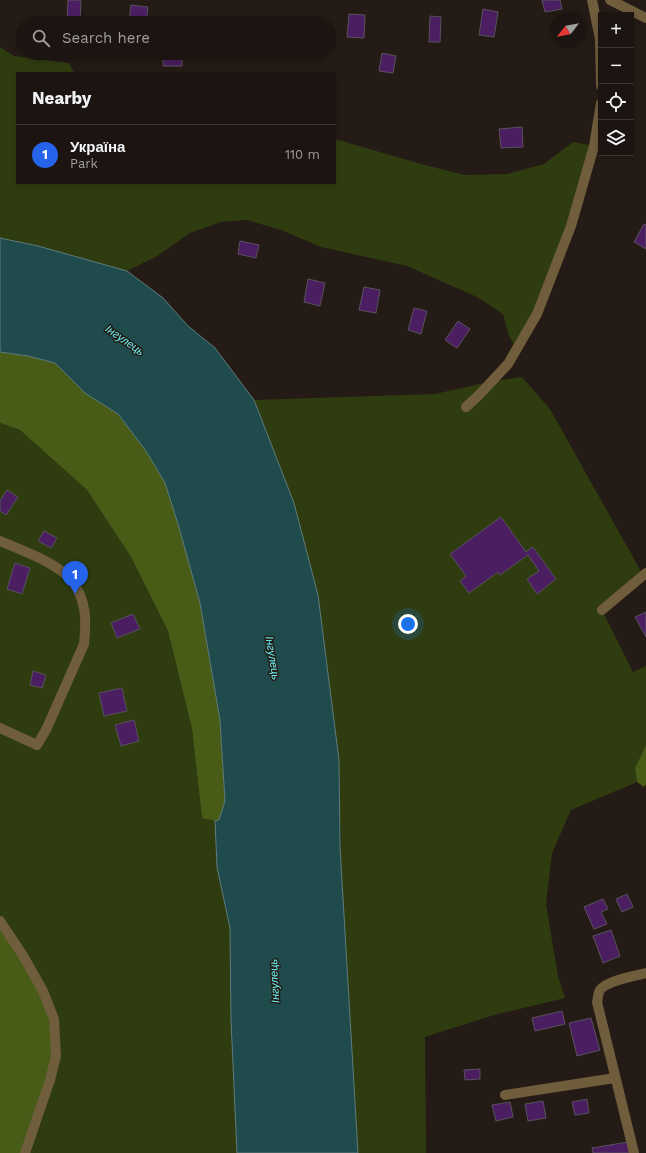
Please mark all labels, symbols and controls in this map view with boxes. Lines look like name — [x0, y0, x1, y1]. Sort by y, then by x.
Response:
north arrow — [550, 12, 586, 48]
map controls — [598, 12, 634, 156]
button: + — [598, 12, 634, 48]
search box — [16, 16, 336, 60]
icon: search — [30, 27, 52, 49]
text: Search here — [62, 29, 150, 47]
button: − — [598, 48, 634, 84]
button: locate — [598, 84, 634, 120]
text: Nearby — [32, 88, 91, 108]
button: layers — [598, 120, 634, 156]
text: Україна — [70, 138, 125, 156]
text: 1 — [42, 147, 48, 162]
text: 110 m — [285, 147, 320, 162]
text: Park — [70, 156, 98, 171]
water label: Інгулець — [103, 322, 147, 359]
pin: 1 — [62, 561, 88, 594]
your location — [398, 614, 418, 634]
water label: Інгулець — [263, 635, 282, 681]
water label: Інгулець — [267, 958, 282, 1003]

